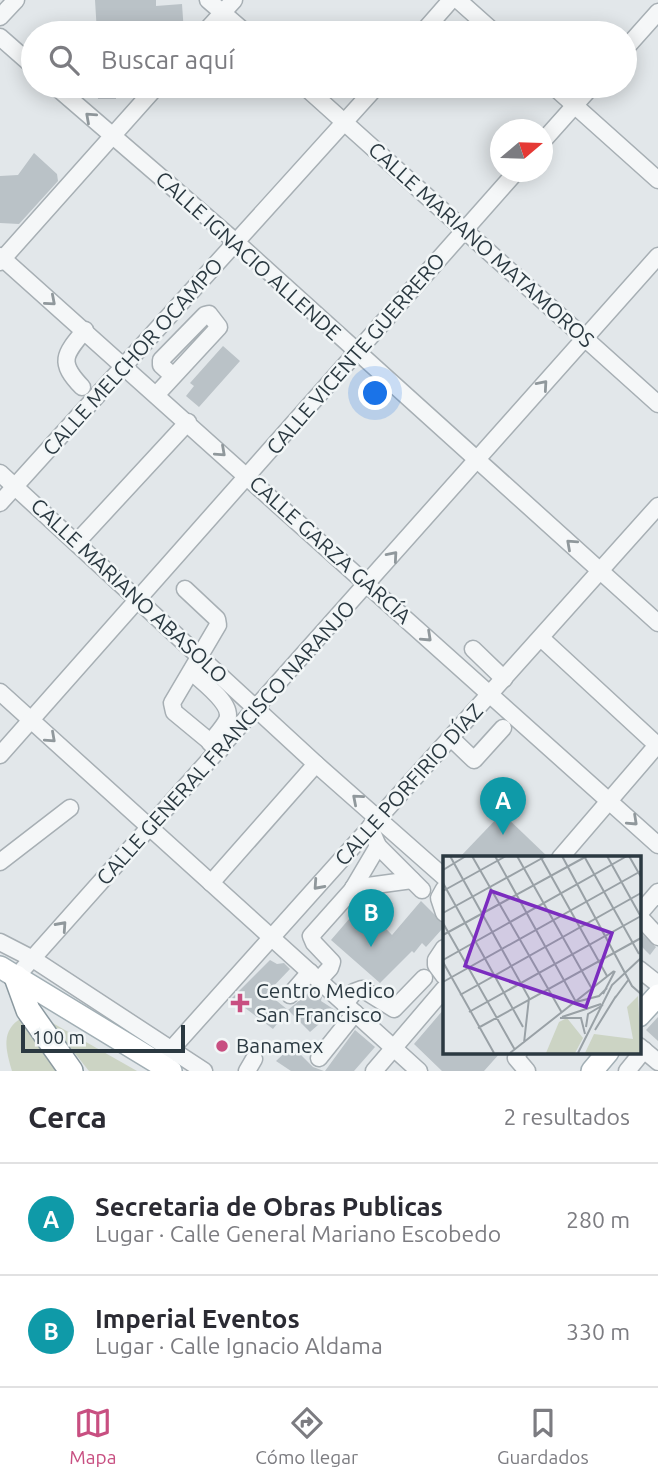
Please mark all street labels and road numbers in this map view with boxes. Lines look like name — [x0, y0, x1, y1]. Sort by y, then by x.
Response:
street label: CALLE MARIANO MATAMOROS — [364, 137, 599, 352]
street label: CALLE IGNACIO ALLENDE — [151, 166, 346, 345]
street label: CALLE VICENTE GUERRERO — [261, 248, 449, 459]
street label: CALLE MELCHOR OCAMPO — [37, 253, 227, 460]
street label: CALLE GARZA GARCÍA — [245, 470, 417, 628]
street label: CALLE MARIANO ABASOLO — [27, 493, 233, 688]
street label: CALLE GENERAL FRANCISCO NARANJO — [91, 595, 359, 889]
street label: CALLE PORFIRIO DÍAZ — [329, 699, 487, 870]

